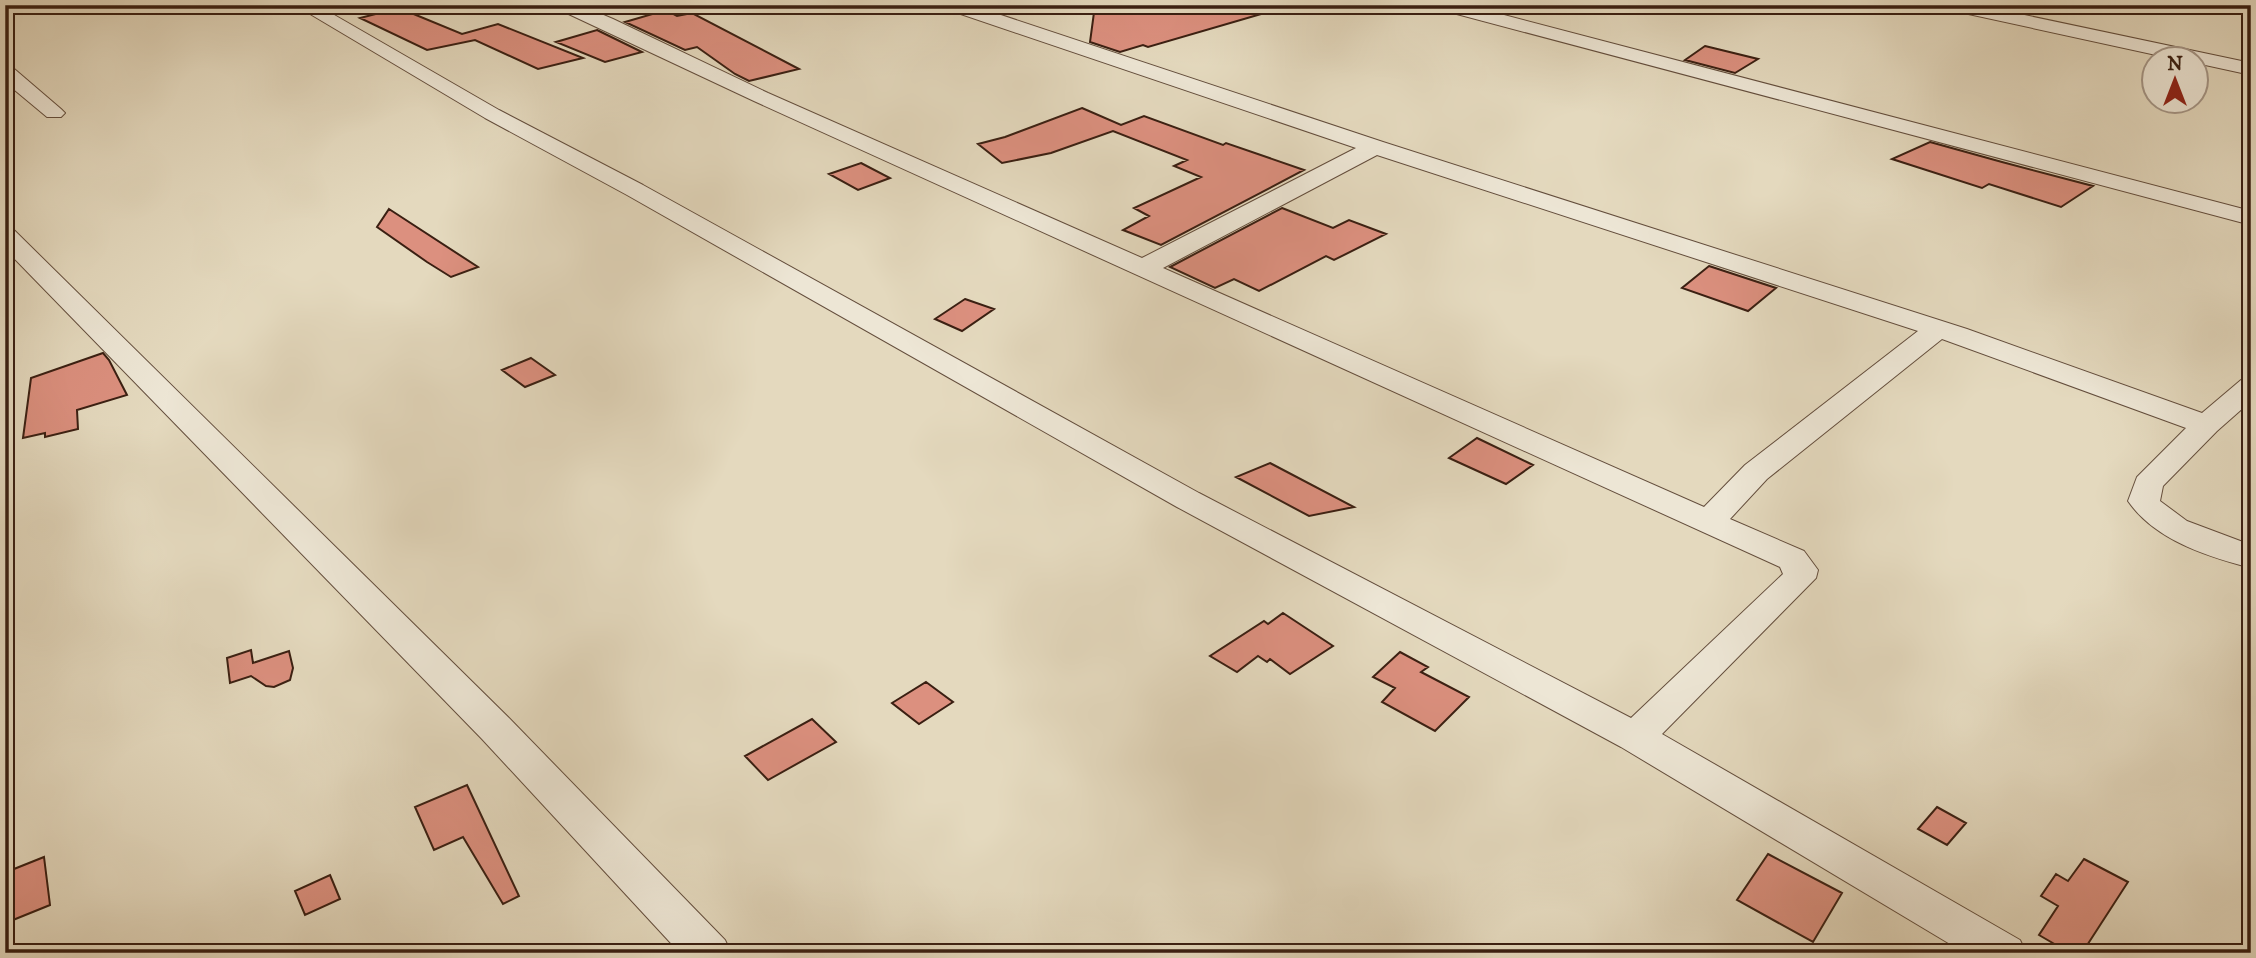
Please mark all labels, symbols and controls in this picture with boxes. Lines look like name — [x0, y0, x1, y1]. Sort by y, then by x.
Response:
north arrow — [2140, 46, 2210, 116]
text: N — [2167, 53, 2183, 76]

